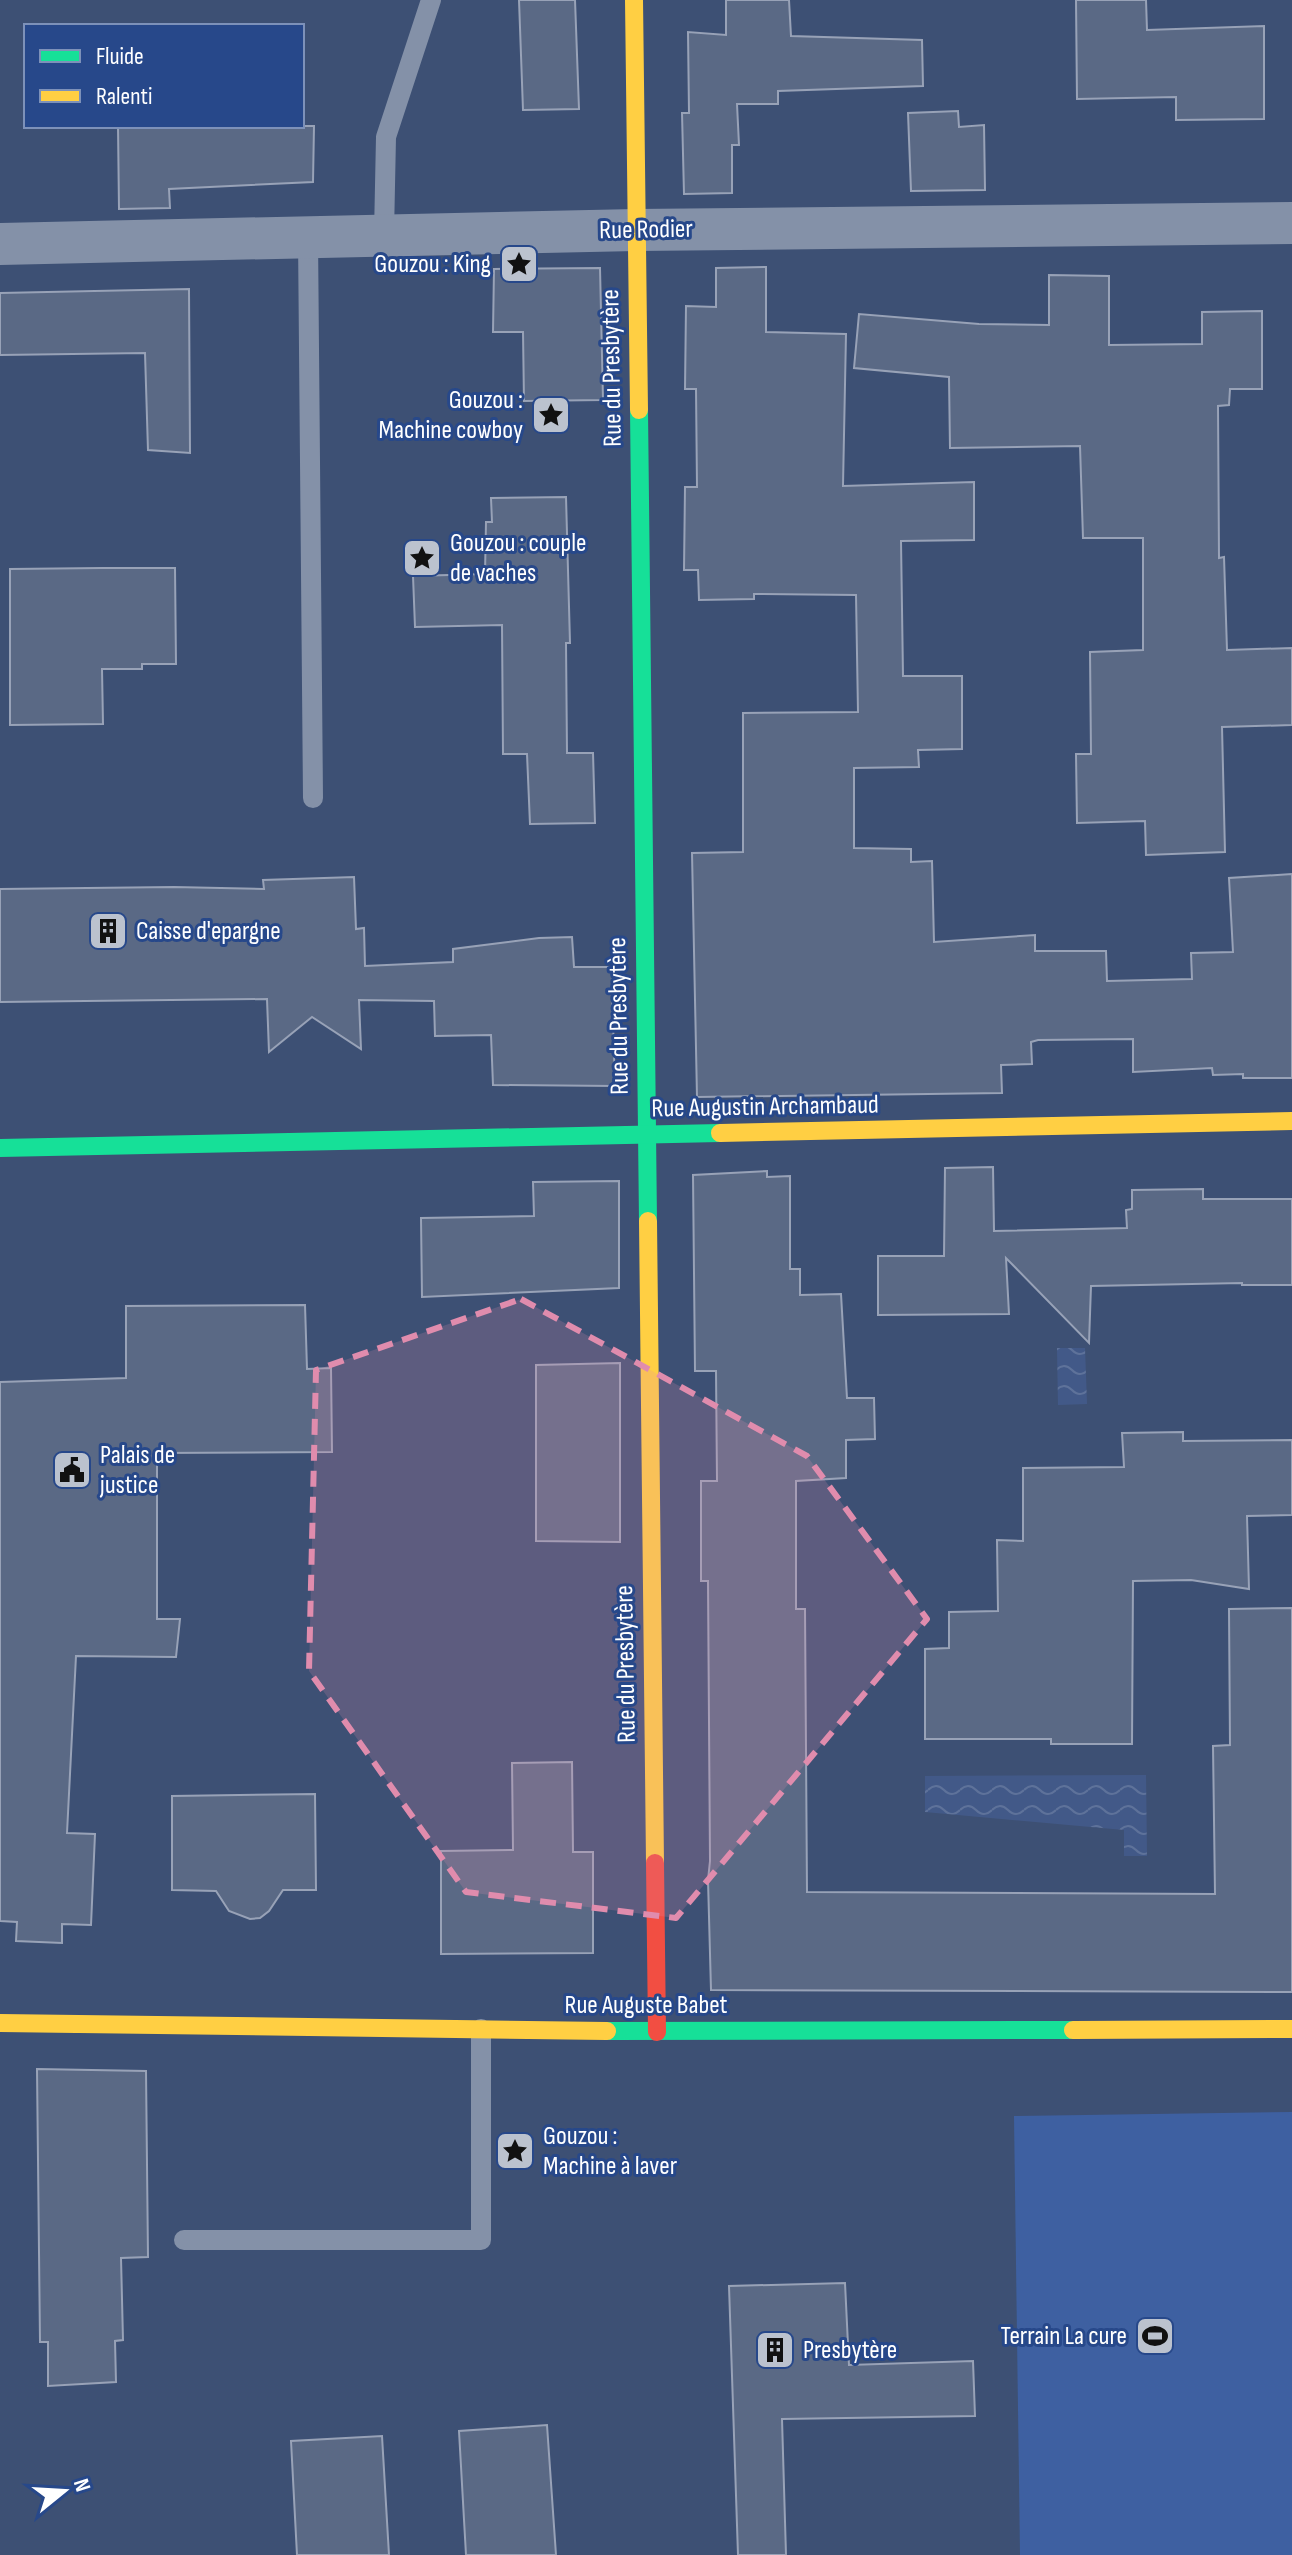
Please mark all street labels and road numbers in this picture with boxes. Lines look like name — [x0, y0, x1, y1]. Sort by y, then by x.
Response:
street label: Rue Rodier — [599, 214, 694, 246]
street label: Rue du Presbytère — [595, 289, 629, 447]
street label: Rue du Presbytère — [602, 937, 636, 1095]
street label: Rue Augustin Archambaud — [651, 1090, 879, 1124]
street label: Rue du Presbytère — [609, 1585, 643, 1743]
street label: Rue Auguste Babet — [564, 1990, 728, 2021]

